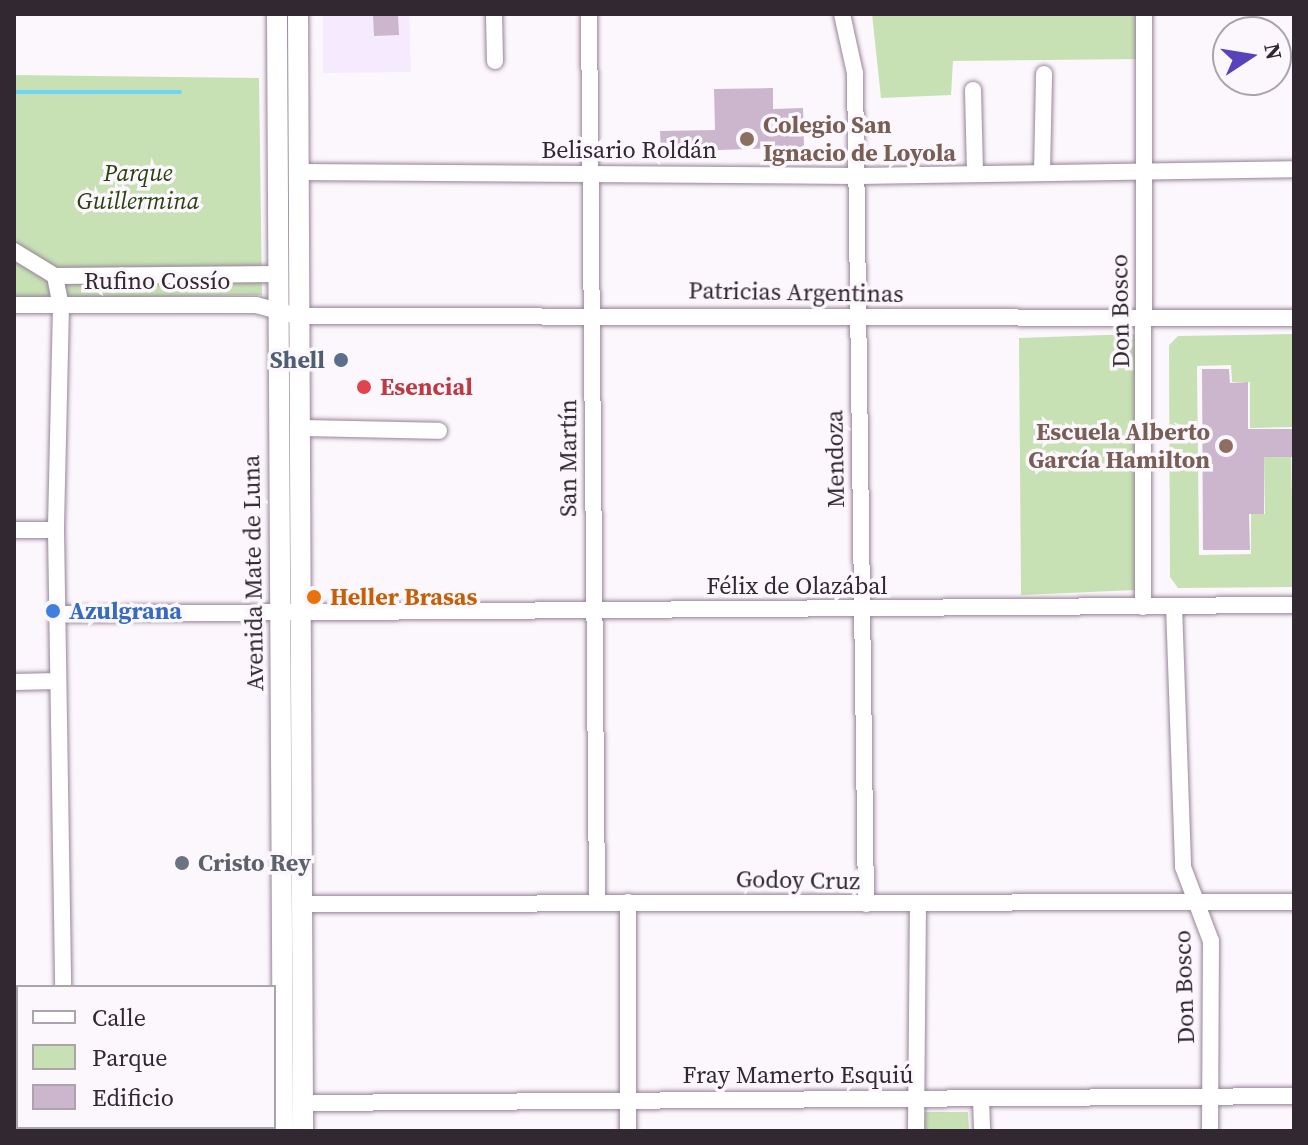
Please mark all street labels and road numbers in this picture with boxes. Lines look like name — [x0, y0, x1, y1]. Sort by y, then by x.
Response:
street label: Belisario Roldán — [541, 136, 717, 164]
street label: Don Bosco — [1105, 254, 1135, 368]
street label: Rufino Cossío — [84, 267, 230, 295]
street label: Patricias Argentinas — [688, 276, 904, 308]
street label: San Martín — [554, 399, 582, 517]
street label: Mendoza — [820, 410, 850, 508]
street label: Avenida Mate de Luna — [237, 455, 269, 691]
street label: Félix de Olazábal — [706, 572, 888, 600]
street label: Godoy Cruz — [736, 865, 860, 895]
street label: Don Bosco — [1168, 930, 1200, 1044]
street label: Fray Mamerto Esquiú — [683, 1061, 913, 1089]

